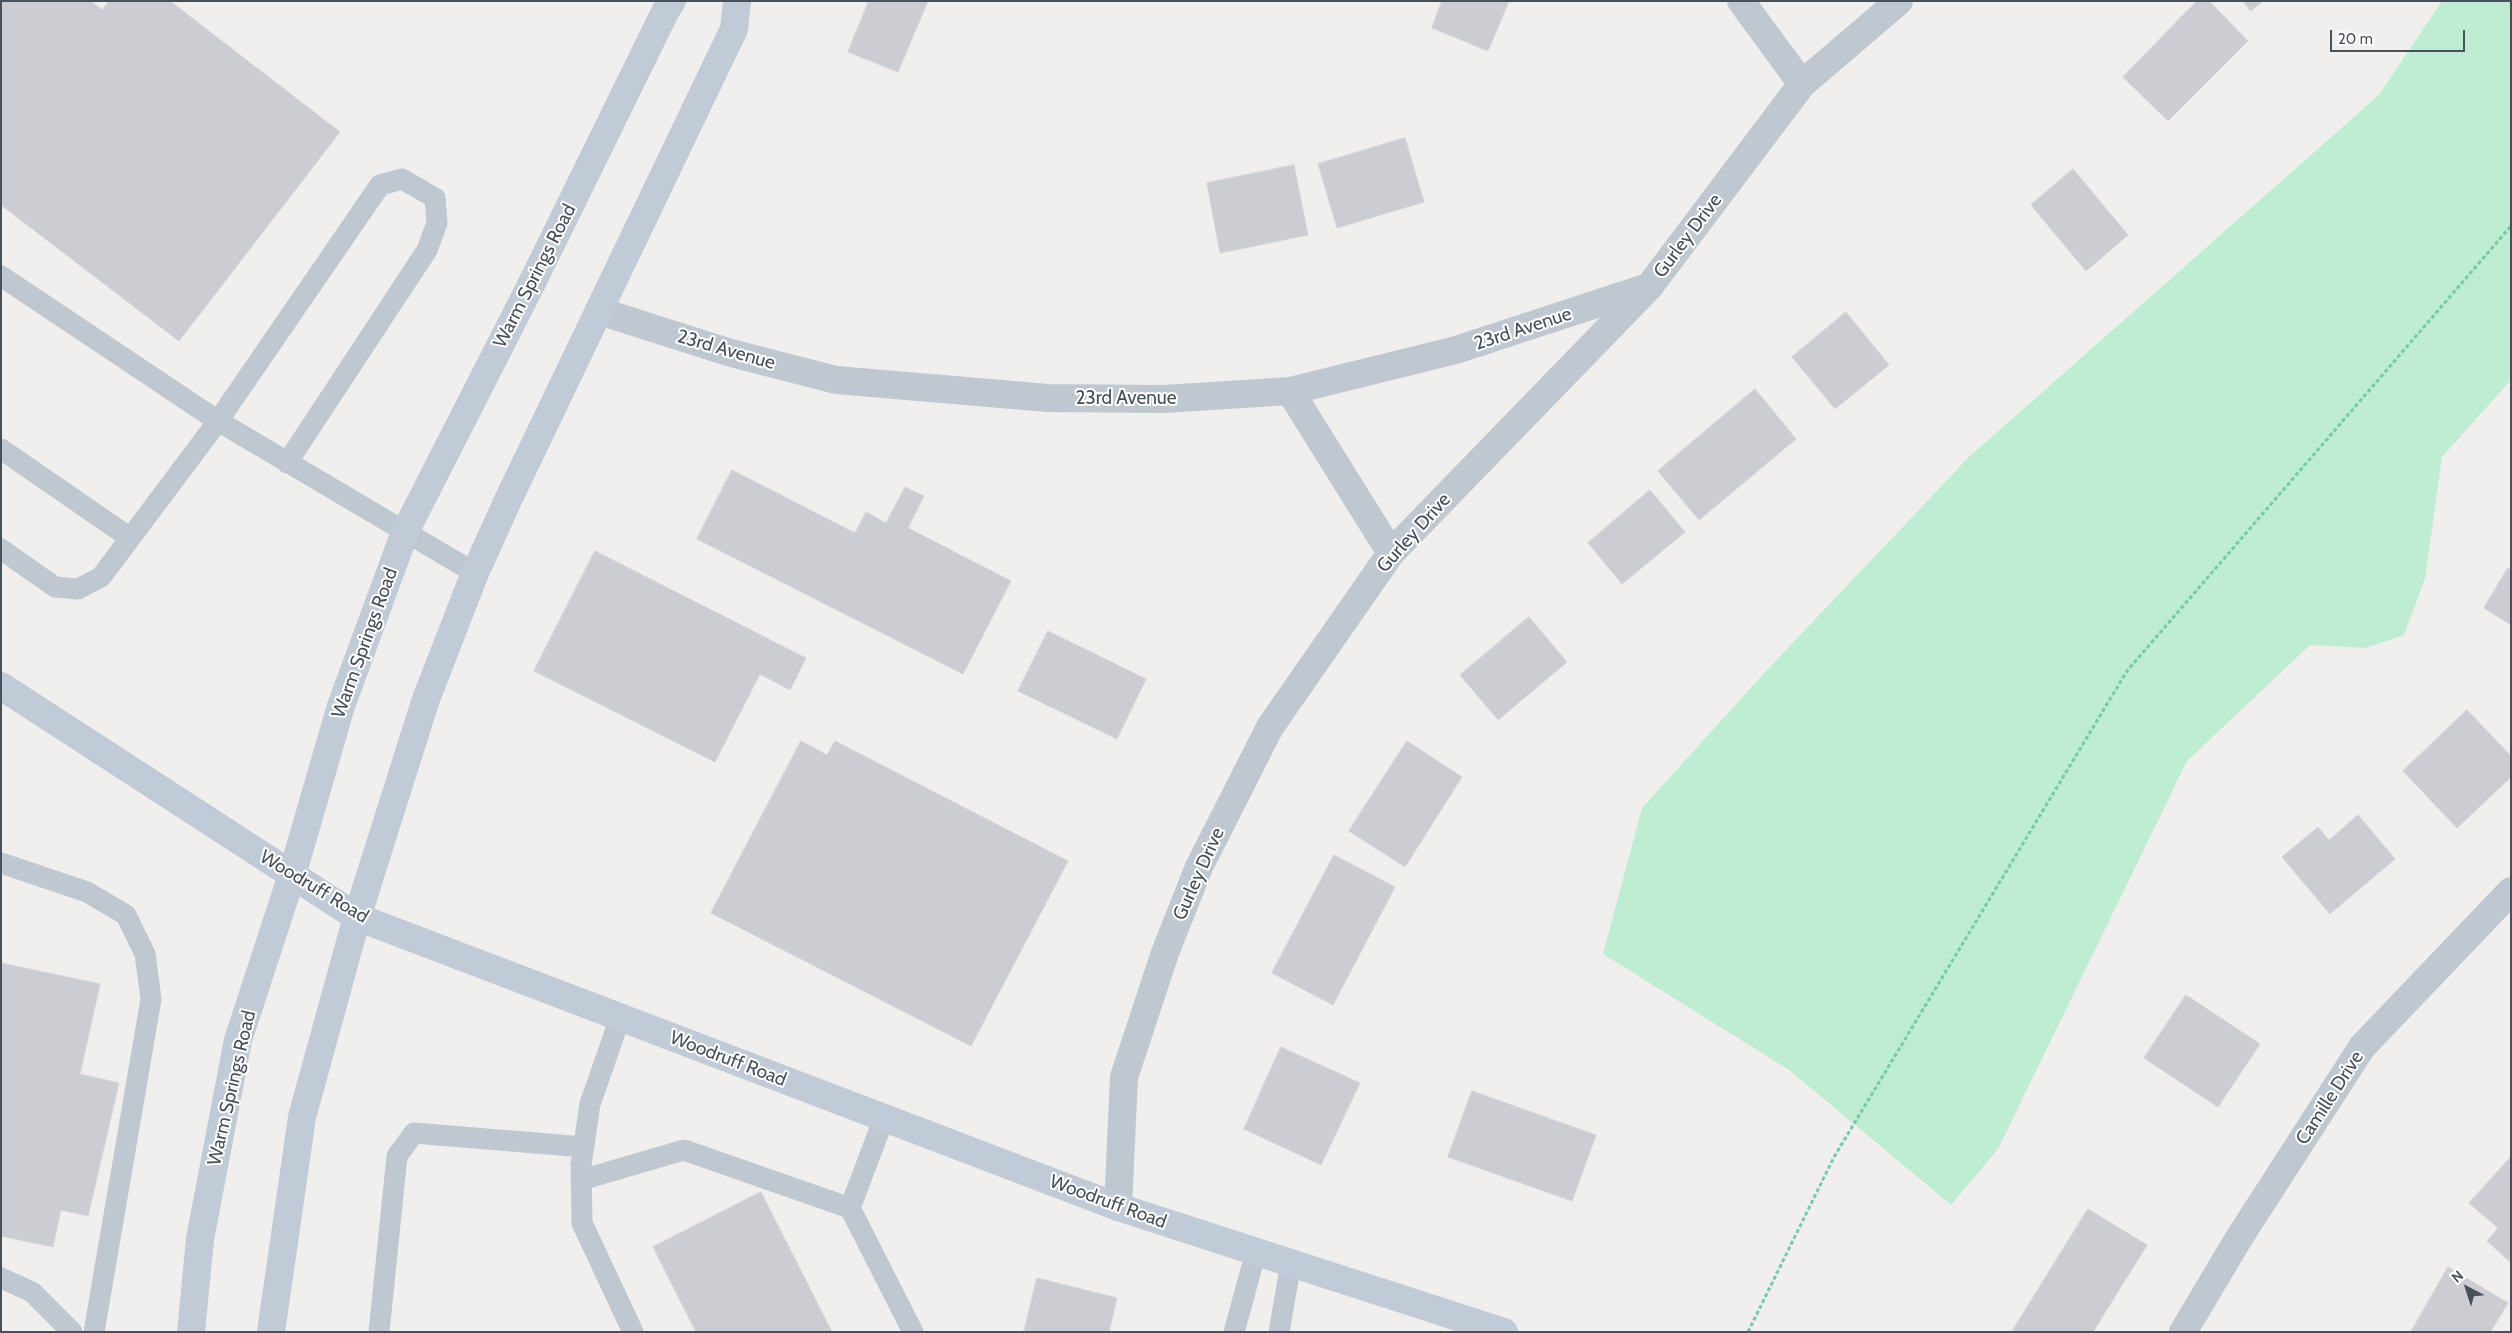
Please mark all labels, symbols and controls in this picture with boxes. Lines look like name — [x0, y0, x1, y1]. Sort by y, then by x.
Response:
scale bar — [2332, 20, 2467, 52]
text: 20 m — [2338, 30, 2373, 48]
street label: Gurley Drive — [1649, 190, 1727, 282]
street label: Warm Springs Road — [489, 200, 581, 352]
street label: 23rd Avenue — [1471, 303, 1575, 355]
street label: 23rd Avenue — [674, 325, 778, 375]
street label: 23rd Avenue — [1075, 387, 1177, 409]
street label: Gurley Drive — [1372, 489, 1456, 577]
street label: Warm Springs Road — [327, 565, 403, 721]
street label: Gurley Drive — [1168, 824, 1230, 924]
street label: Woodruff Road — [256, 846, 372, 928]
street label: Warm Springs Road — [203, 1008, 261, 1168]
street label: Woodruff Road — [667, 1026, 789, 1092]
street label: Camille Drive — [2291, 1047, 2369, 1149]
street label: Woodruff Road — [1046, 1170, 1170, 1234]
north arrow — [2442, 1263, 2492, 1313]
text: N — [2448, 1266, 2467, 1287]

